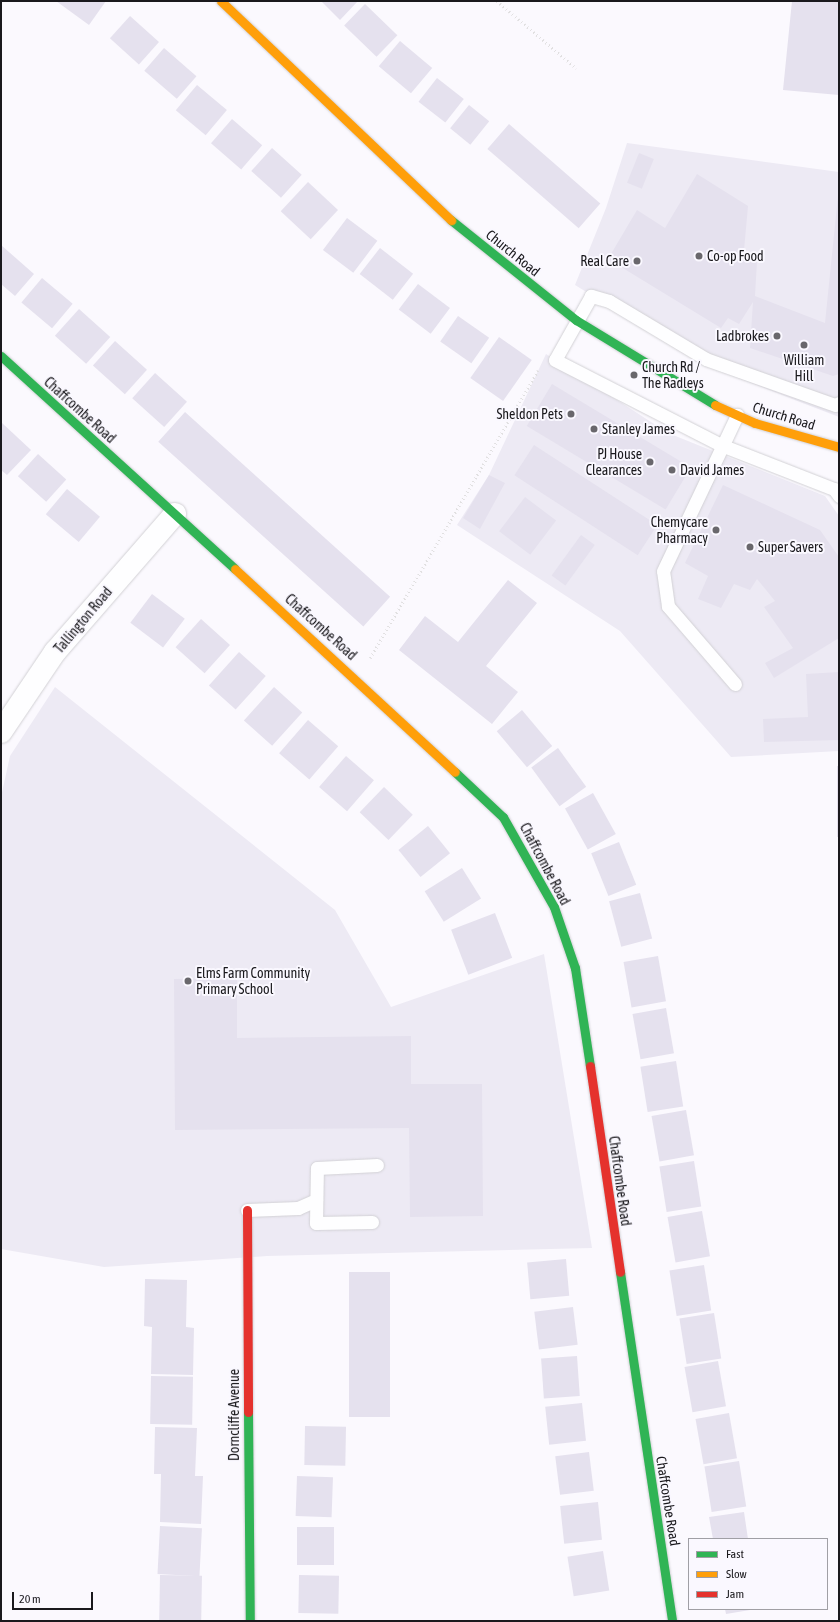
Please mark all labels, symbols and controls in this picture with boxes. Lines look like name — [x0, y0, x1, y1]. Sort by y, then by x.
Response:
street label: Church Road — [483, 226, 543, 280]
place label: Co-op Food — [707, 248, 764, 264]
marker: Co-op Food — [694, 251, 704, 261]
place label: Real Care — [580, 253, 629, 269]
marker: Real Care — [632, 256, 642, 266]
place label: Ladbrokes — [716, 328, 769, 344]
marker: Ladbrokes — [772, 331, 782, 341]
marker: William Hill — [799, 340, 809, 350]
place label: William Hill — [784, 352, 824, 384]
place label: Church Rd / The Radleys — [642, 359, 704, 392]
marker: Church Rd / The Radleys — [629, 370, 639, 380]
street label: Chaffcombe Road — [41, 373, 119, 447]
street label: Church Road — [751, 399, 817, 433]
place label: Sheldon Pets — [496, 406, 563, 422]
marker: Sheldon Pets — [566, 409, 576, 419]
place label: Stanley James — [602, 421, 675, 437]
marker: Stanley James — [589, 424, 599, 434]
place label: PJ House Clearances — [586, 446, 642, 478]
marker: PJ House Clearances — [645, 457, 655, 467]
place label: David James — [680, 462, 744, 478]
marker: David James — [667, 465, 677, 475]
place label: Chemycare Pharmacy — [651, 514, 708, 546]
marker: Chemycare Pharmacy — [711, 525, 721, 535]
place label: Super Savers — [758, 539, 823, 555]
marker: Super Savers — [745, 542, 755, 552]
street label: Tallington Road — [51, 584, 115, 656]
street label: Chaffcombe Road — [282, 590, 360, 664]
street label: Chaffcombe Road — [516, 820, 574, 908]
place label: Elms Farm Community Primary School — [196, 965, 310, 998]
marker: Elms Farm Community Primary School — [183, 976, 193, 986]
street label: Chaffcombe Road — [605, 1135, 635, 1227]
street label: Dorncliffe Avenue — [226, 1369, 242, 1461]
street label: Chaffcombe Road — [653, 1455, 683, 1547]
legend — [688, 1538, 828, 1610]
text: Fast — [726, 1547, 744, 1561]
text: Slow — [726, 1567, 747, 1581]
scale bar — [14, 1584, 95, 1610]
text: Jam — [726, 1587, 744, 1601]
text: 20 m — [19, 1592, 41, 1606]

